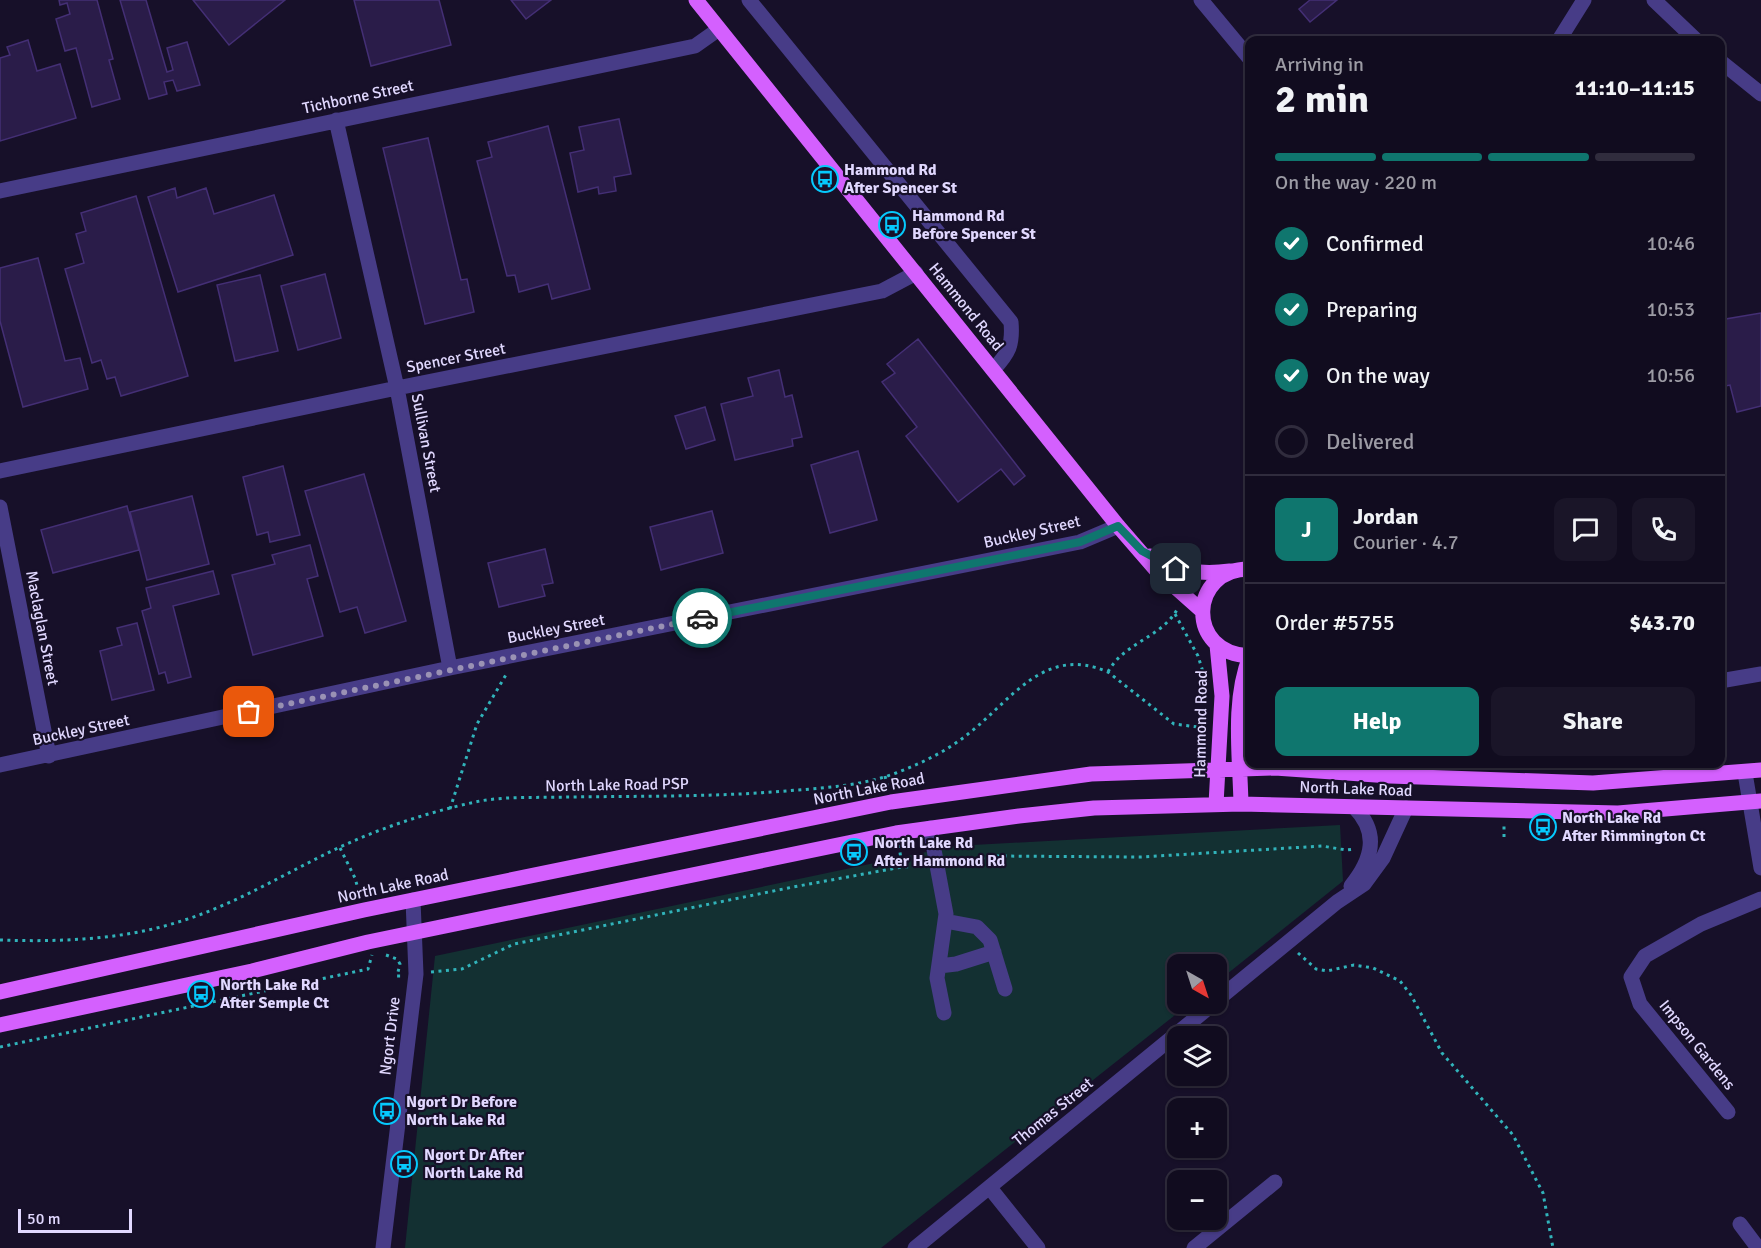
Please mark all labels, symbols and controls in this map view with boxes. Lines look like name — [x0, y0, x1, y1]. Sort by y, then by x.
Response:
text: Arriving in — [1275, 52, 1364, 77]
text: 11:10–11:15 — [1575, 74, 1695, 101]
street label: Tichborne Street — [301, 75, 416, 119]
text: 2 min — [1275, 75, 1369, 123]
place label: Hammond Rd After Spencer St — [844, 160, 957, 198]
bus stop icon: Hammond Rd After Spencer St — [810, 164, 840, 194]
text: On the way · 220 m — [1275, 170, 1437, 195]
place label: Hammond Rd Before Spencer St — [912, 206, 1036, 244]
bus stop icon: Hammond Rd Before Spencer St — [877, 210, 907, 240]
icon: check — [1275, 227, 1308, 260]
text: Confirmed — [1326, 230, 1424, 257]
text: 10:46 — [1646, 231, 1695, 256]
street label: Hammond Road — [924, 259, 1008, 355]
icon: check — [1275, 293, 1308, 326]
text: Preparing — [1326, 296, 1418, 323]
text: 10:53 — [1646, 297, 1695, 322]
street label: Spencer Street — [405, 339, 508, 377]
icon: check — [1275, 359, 1308, 392]
text: On the way — [1326, 362, 1430, 389]
text: 10:56 — [1646, 363, 1695, 388]
street label: Sullivan Street — [407, 392, 445, 495]
text: Delivered — [1326, 428, 1414, 455]
button: chat — [1554, 498, 1617, 561]
button: phone — [1632, 498, 1695, 561]
text: Jordan — [1353, 503, 1419, 530]
street label: Buckley Street — [982, 511, 1083, 553]
text: J — [1301, 516, 1312, 543]
text: Courier · 4.7 — [1353, 530, 1459, 555]
pin — [1150, 543, 1201, 594]
icon: home — [1159, 552, 1192, 585]
street label: Maclaglan Street — [21, 569, 63, 687]
courier — [672, 588, 732, 648]
icon: car — [686, 602, 719, 635]
text: Order #5755 — [1275, 609, 1395, 636]
text: $43.70 — [1629, 609, 1695, 636]
street label: Buckley Street — [506, 610, 607, 648]
street label: Hammond Road — [1190, 670, 1212, 778]
pin — [223, 686, 274, 737]
button: Help — [1275, 687, 1479, 756]
button: Share — [1491, 687, 1695, 756]
icon: bag — [232, 695, 265, 728]
street label: Buckley Street — [31, 710, 132, 750]
street label: North Lake Road — [812, 768, 926, 810]
street label: North Lake Road PSP — [545, 774, 689, 796]
street label: North Lake Road — [1299, 777, 1413, 801]
place label: North Lake Rd After Rimmington Ct — [1562, 808, 1705, 846]
bus stop icon: North Lake Rd After Rimmington Ct — [1528, 812, 1558, 842]
place label: North Lake Rd After Hammond Rd — [874, 833, 1006, 871]
bus stop icon: North Lake Rd After Hammond Rd — [839, 837, 869, 867]
street label: North Lake Road — [336, 864, 450, 908]
north arrow — [1167, 954, 1227, 1014]
map controls — [1167, 954, 1227, 1230]
place label: North Lake Rd After Semple Ct — [220, 975, 329, 1013]
bus stop icon: North Lake Rd After Semple Ct — [186, 979, 216, 1009]
street label: Ngort Drive — [375, 996, 405, 1076]
street label: Impson Gardens — [1655, 996, 1739, 1094]
button: layers — [1167, 1026, 1227, 1086]
street label: Thomas Street — [1009, 1073, 1098, 1151]
place label: Ngort Dr Before North Lake Rd — [406, 1092, 517, 1130]
bus stop icon: Ngort Dr Before North Lake Rd — [372, 1096, 402, 1126]
button: + — [1167, 1098, 1227, 1158]
place label: Ngort Dr After North Lake Rd — [424, 1145, 525, 1183]
bus stop icon: Ngort Dr After North Lake Rd — [389, 1149, 419, 1179]
button: − — [1167, 1170, 1227, 1230]
scale bar — [18, 1206, 132, 1234]
text: 50 m — [27, 1209, 61, 1229]

